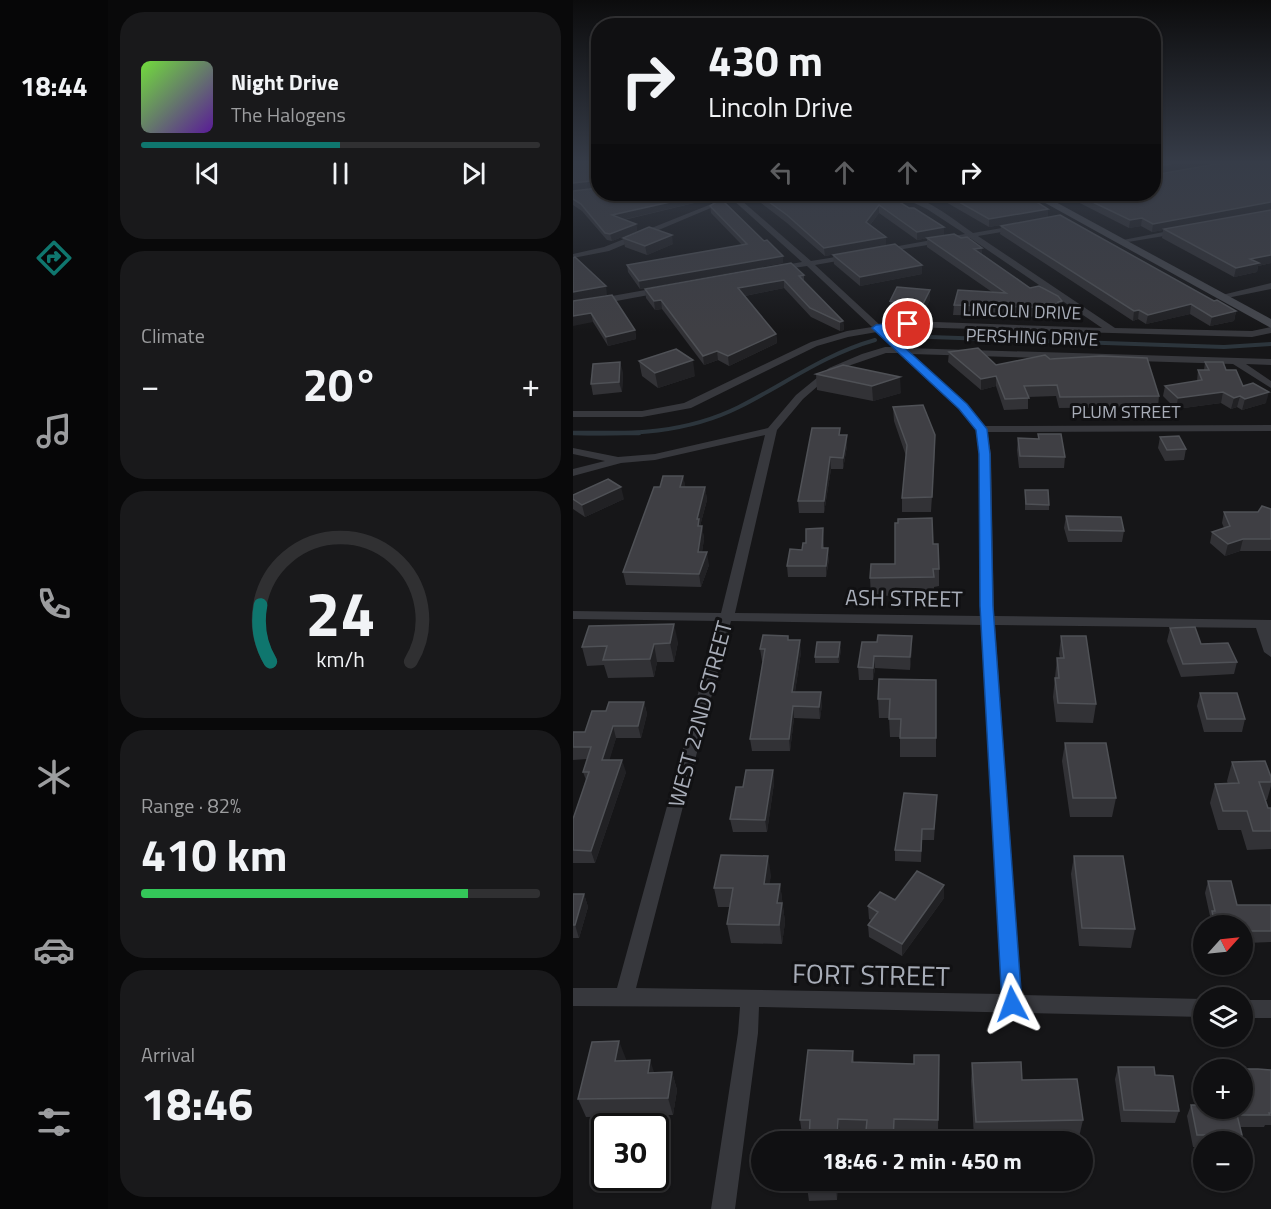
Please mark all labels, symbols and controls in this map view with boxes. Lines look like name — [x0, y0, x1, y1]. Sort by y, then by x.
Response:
text: 430 m — [708, 28, 823, 92]
icon: right — [609, 42, 687, 120]
text: 18:44 — [20, 65, 88, 106]
text: Night Drive — [231, 65, 339, 99]
text: Lincoln Drive — [708, 86, 853, 127]
text: The Halogens — [231, 99, 346, 130]
icon: left — [765, 156, 798, 189]
icon: ahead — [828, 156, 861, 189]
icon: ahead — [891, 156, 924, 189]
icon: right — [954, 156, 987, 189]
icon: previous — [191, 157, 224, 190]
icon: pause — [324, 157, 357, 190]
icon: next — [457, 157, 490, 190]
icon: directions — [33, 237, 75, 279]
street label: LINCOLN DRIVE — [962, 295, 1082, 327]
pin — [882, 298, 933, 349]
icon: arrive — [891, 307, 924, 340]
text: Climate — [141, 320, 205, 351]
street label: PERSHING DRIVE — [965, 321, 1099, 353]
text: 20° — [303, 350, 378, 418]
text: − — [141, 360, 159, 410]
text: + — [522, 360, 540, 410]
street label: PLUM STREET — [1071, 398, 1181, 425]
icon: music — [33, 410, 75, 452]
text: 24 — [306, 565, 375, 660]
street label: ASH STREET — [845, 580, 963, 616]
icon: phone — [33, 583, 75, 625]
street label: WEST 22ND STREET — [659, 617, 741, 811]
text: km/h — [316, 643, 365, 675]
icon: climate — [33, 756, 75, 798]
text: Range · 82% — [141, 790, 241, 821]
text: 410 km — [141, 820, 287, 888]
north arrow — [1193, 915, 1253, 975]
map controls — [1193, 915, 1253, 1191]
icon: car — [33, 929, 75, 971]
street label: FORT STREET — [792, 952, 950, 996]
position arrow — [980, 972, 1044, 1036]
button: layers — [1193, 987, 1253, 1047]
text: Arrival — [141, 1039, 195, 1070]
button: + — [1193, 1059, 1253, 1119]
text: 18:46 — [141, 1069, 253, 1137]
icon: filters — [33, 1101, 75, 1143]
speed limit sign: 30 — [591, 1113, 669, 1191]
button: − — [1193, 1131, 1253, 1191]
text: 18:46 · 2 min · 450 m — [822, 1144, 1022, 1178]

